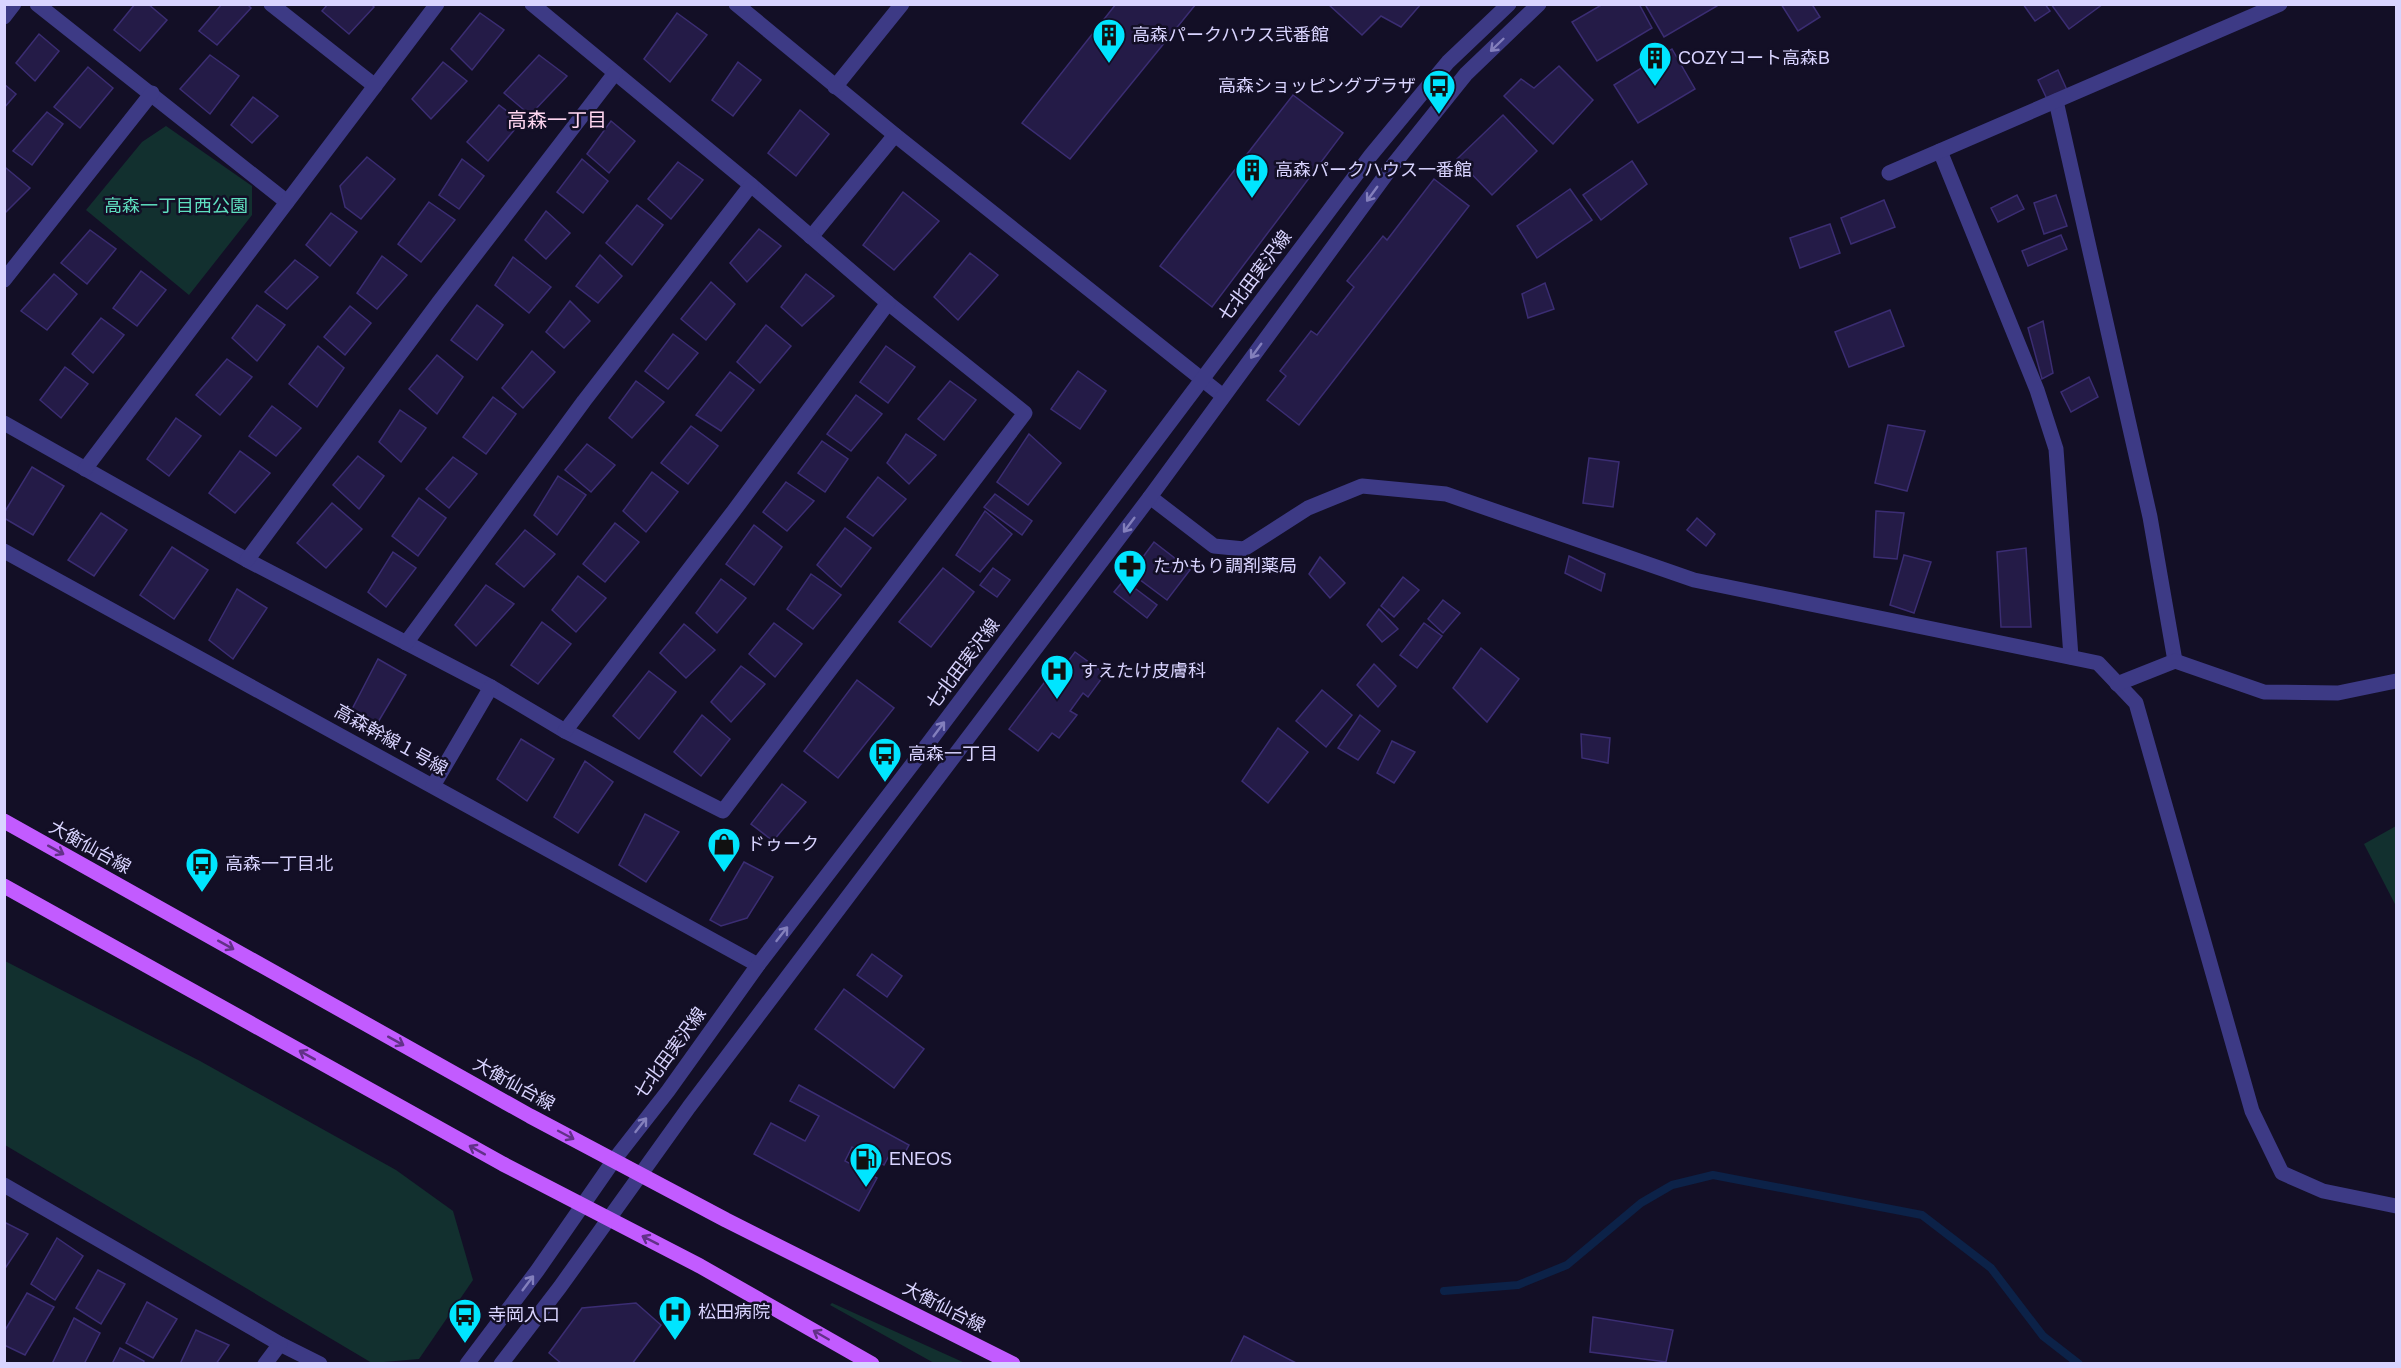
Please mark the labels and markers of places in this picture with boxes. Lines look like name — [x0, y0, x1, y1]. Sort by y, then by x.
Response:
building icon: 高森パークハウス弐番館 — [1091, 17, 1127, 64]
place label: 高森パークハウス弐番館 — [1132, 25, 1329, 45]
building icon: COZYコート高森B — [1637, 40, 1673, 87]
place label: COZYコート高森B — [1678, 48, 1830, 68]
bus stop icon: 高森ショッピングプラザ — [1421, 68, 1457, 115]
place label: 高森ショッピングプラザ — [1218, 76, 1416, 96]
building icon: 高森パークハウス一番館 — [1234, 152, 1270, 199]
place label: 高森パークハウス一番館 — [1275, 160, 1472, 180]
pharmacy icon: たかもり調剤薬局 — [1112, 548, 1148, 595]
place label: たかもり調剤薬局 — [1153, 556, 1297, 576]
hospital icon: すえたけ皮膚科 — [1039, 653, 1075, 700]
place label: すえたけ皮膚科 — [1080, 661, 1206, 681]
bus stop icon: 高森一丁目 — [867, 736, 903, 783]
place label: 高森一丁目 — [908, 744, 998, 764]
shop icon: ドゥーク — [706, 826, 742, 873]
place label: ドゥーク — [747, 834, 819, 854]
bus stop icon: 高森一丁目北 — [184, 846, 220, 893]
place label: 高森一丁目北 — [225, 854, 333, 874]
fuel station icon: ENEOS — [848, 1141, 884, 1188]
place label: ENEOS — [889, 1149, 952, 1169]
hospital icon: 松田病院 — [657, 1294, 693, 1341]
bus stop icon: 寺岡入口 — [447, 1297, 483, 1344]
place label: 松田病院 — [698, 1302, 770, 1322]
place label: 寺岡入口 — [488, 1305, 560, 1325]

